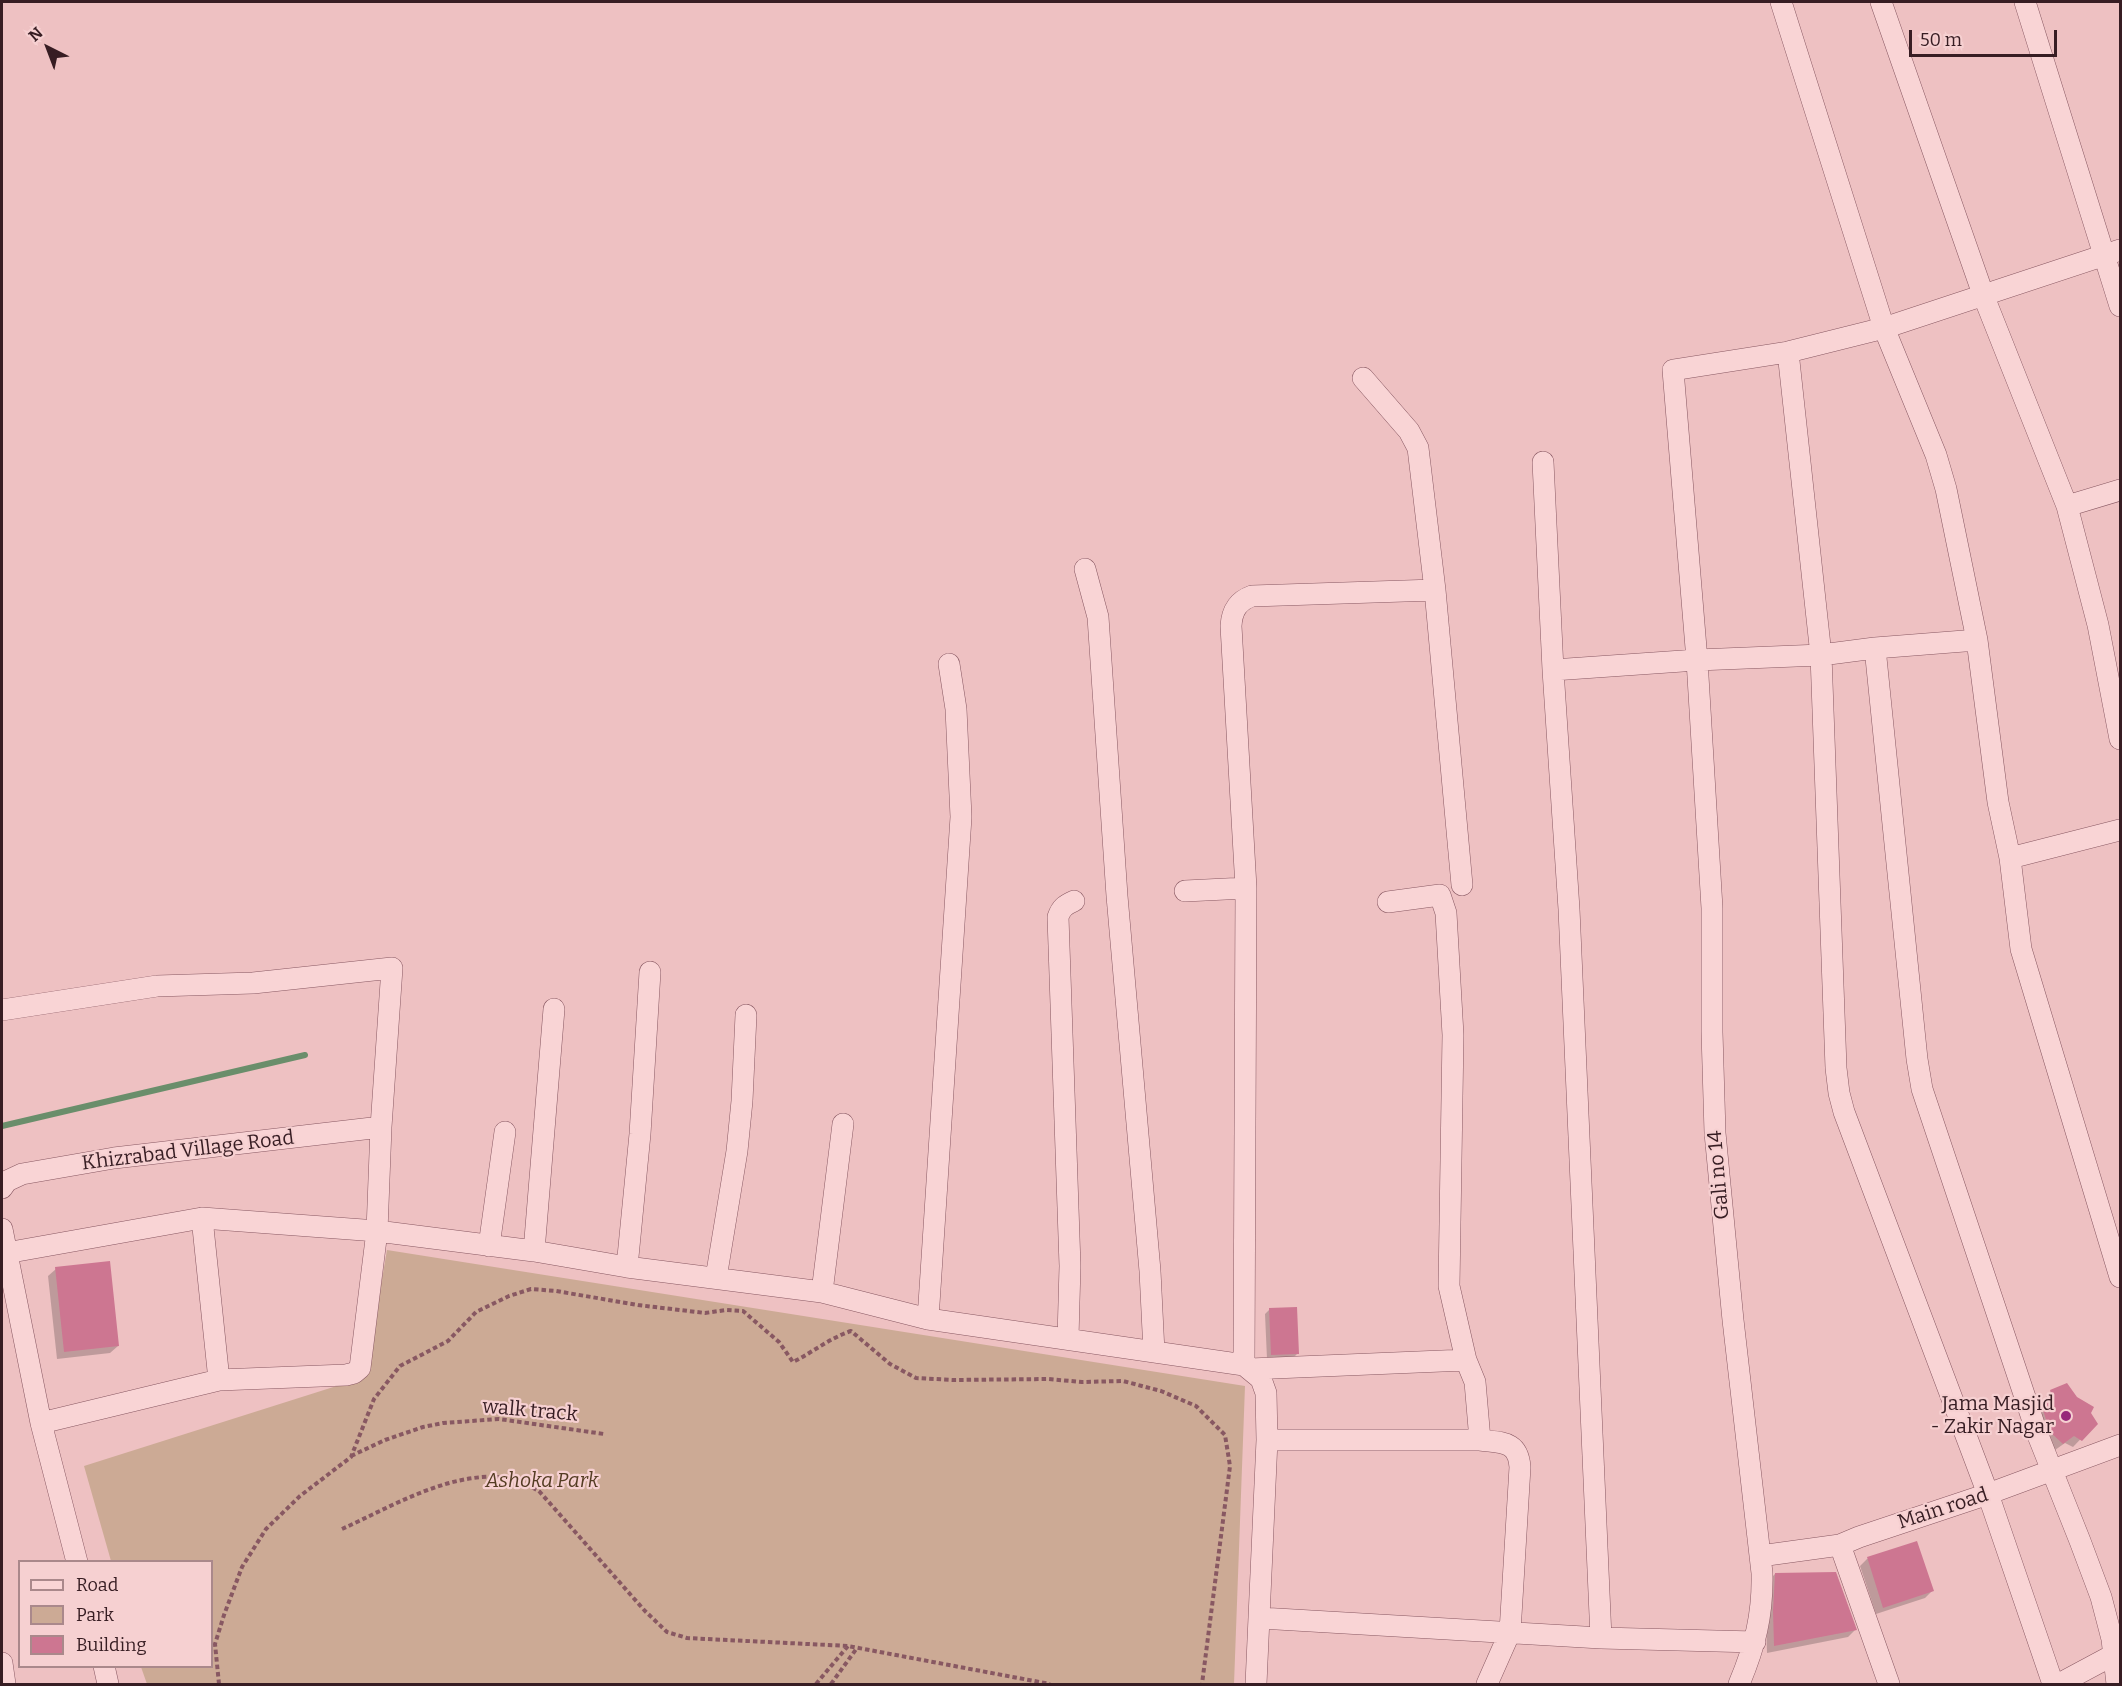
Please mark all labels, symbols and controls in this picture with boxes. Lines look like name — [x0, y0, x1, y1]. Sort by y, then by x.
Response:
north arrow — [18, 18, 78, 78]
scale bar — [1912, 18, 2060, 56]
text: N — [25, 23, 47, 45]
text: 50 m — [1920, 29, 1962, 51]
street label: Khizrabad Village Road — [80, 1126, 296, 1176]
street label: Gali no 14 — [1703, 1130, 1735, 1220]
place label: Jama Masjid - Zakir Nagar — [1931, 1392, 2054, 1439]
street label: walk track — [482, 1395, 578, 1427]
marker: Jama Masjid - Zakir Nagar — [2059, 1409, 2073, 1423]
park label: Ashoka Park — [485, 1469, 599, 1493]
street label: Main road — [1895, 1483, 1991, 1535]
legend — [18, 1560, 213, 1668]
text: Road — [76, 1574, 118, 1596]
text: Park — [76, 1604, 114, 1626]
text: Building — [76, 1634, 147, 1656]

